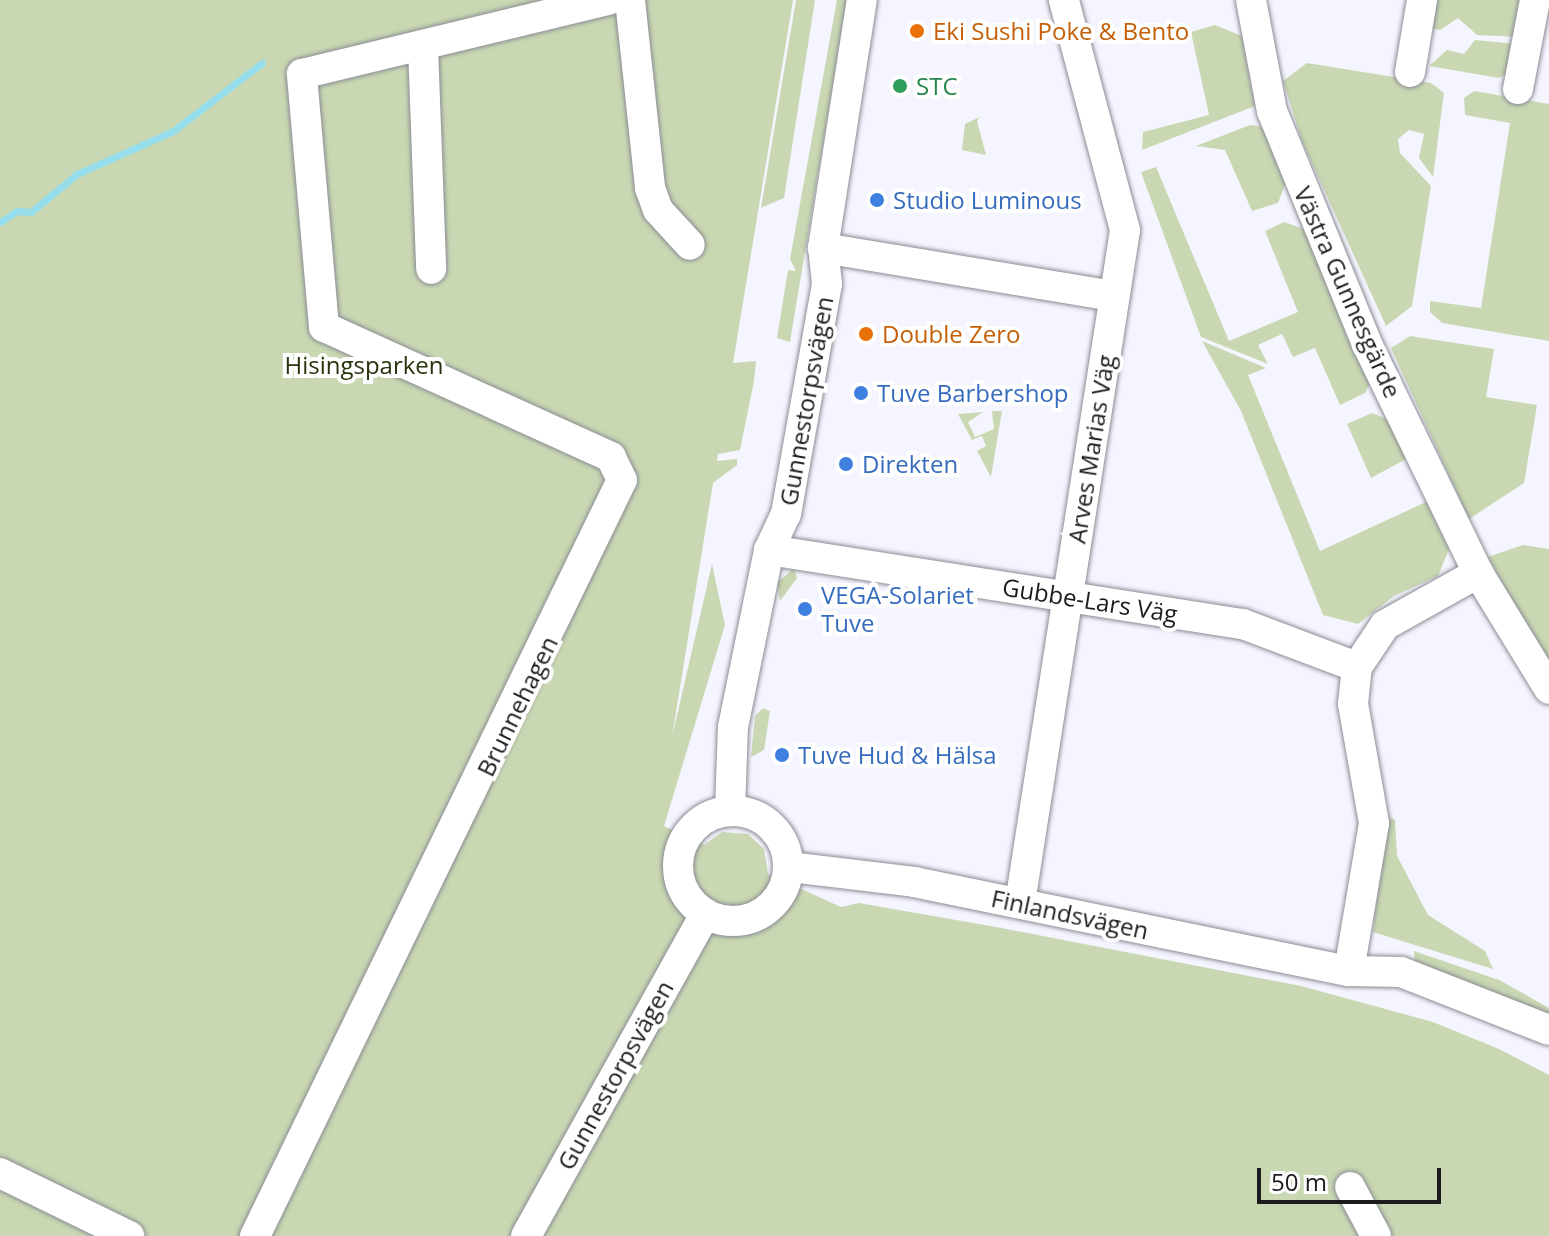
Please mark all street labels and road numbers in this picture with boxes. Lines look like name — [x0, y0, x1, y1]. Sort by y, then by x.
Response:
street label: Västra Gunnesgärde — [1289, 182, 1407, 402]
street label: Gunnestorpsvägen — [773, 294, 839, 508]
street label: Arves Marias Väg — [1062, 353, 1120, 545]
street label: Gubbe-Lars Väg — [1000, 572, 1180, 628]
street label: Brunnehagen — [471, 631, 563, 781]
street label: Finlandsvägen — [989, 883, 1151, 945]
street label: Gunnestorpsvägen — [551, 975, 679, 1175]

